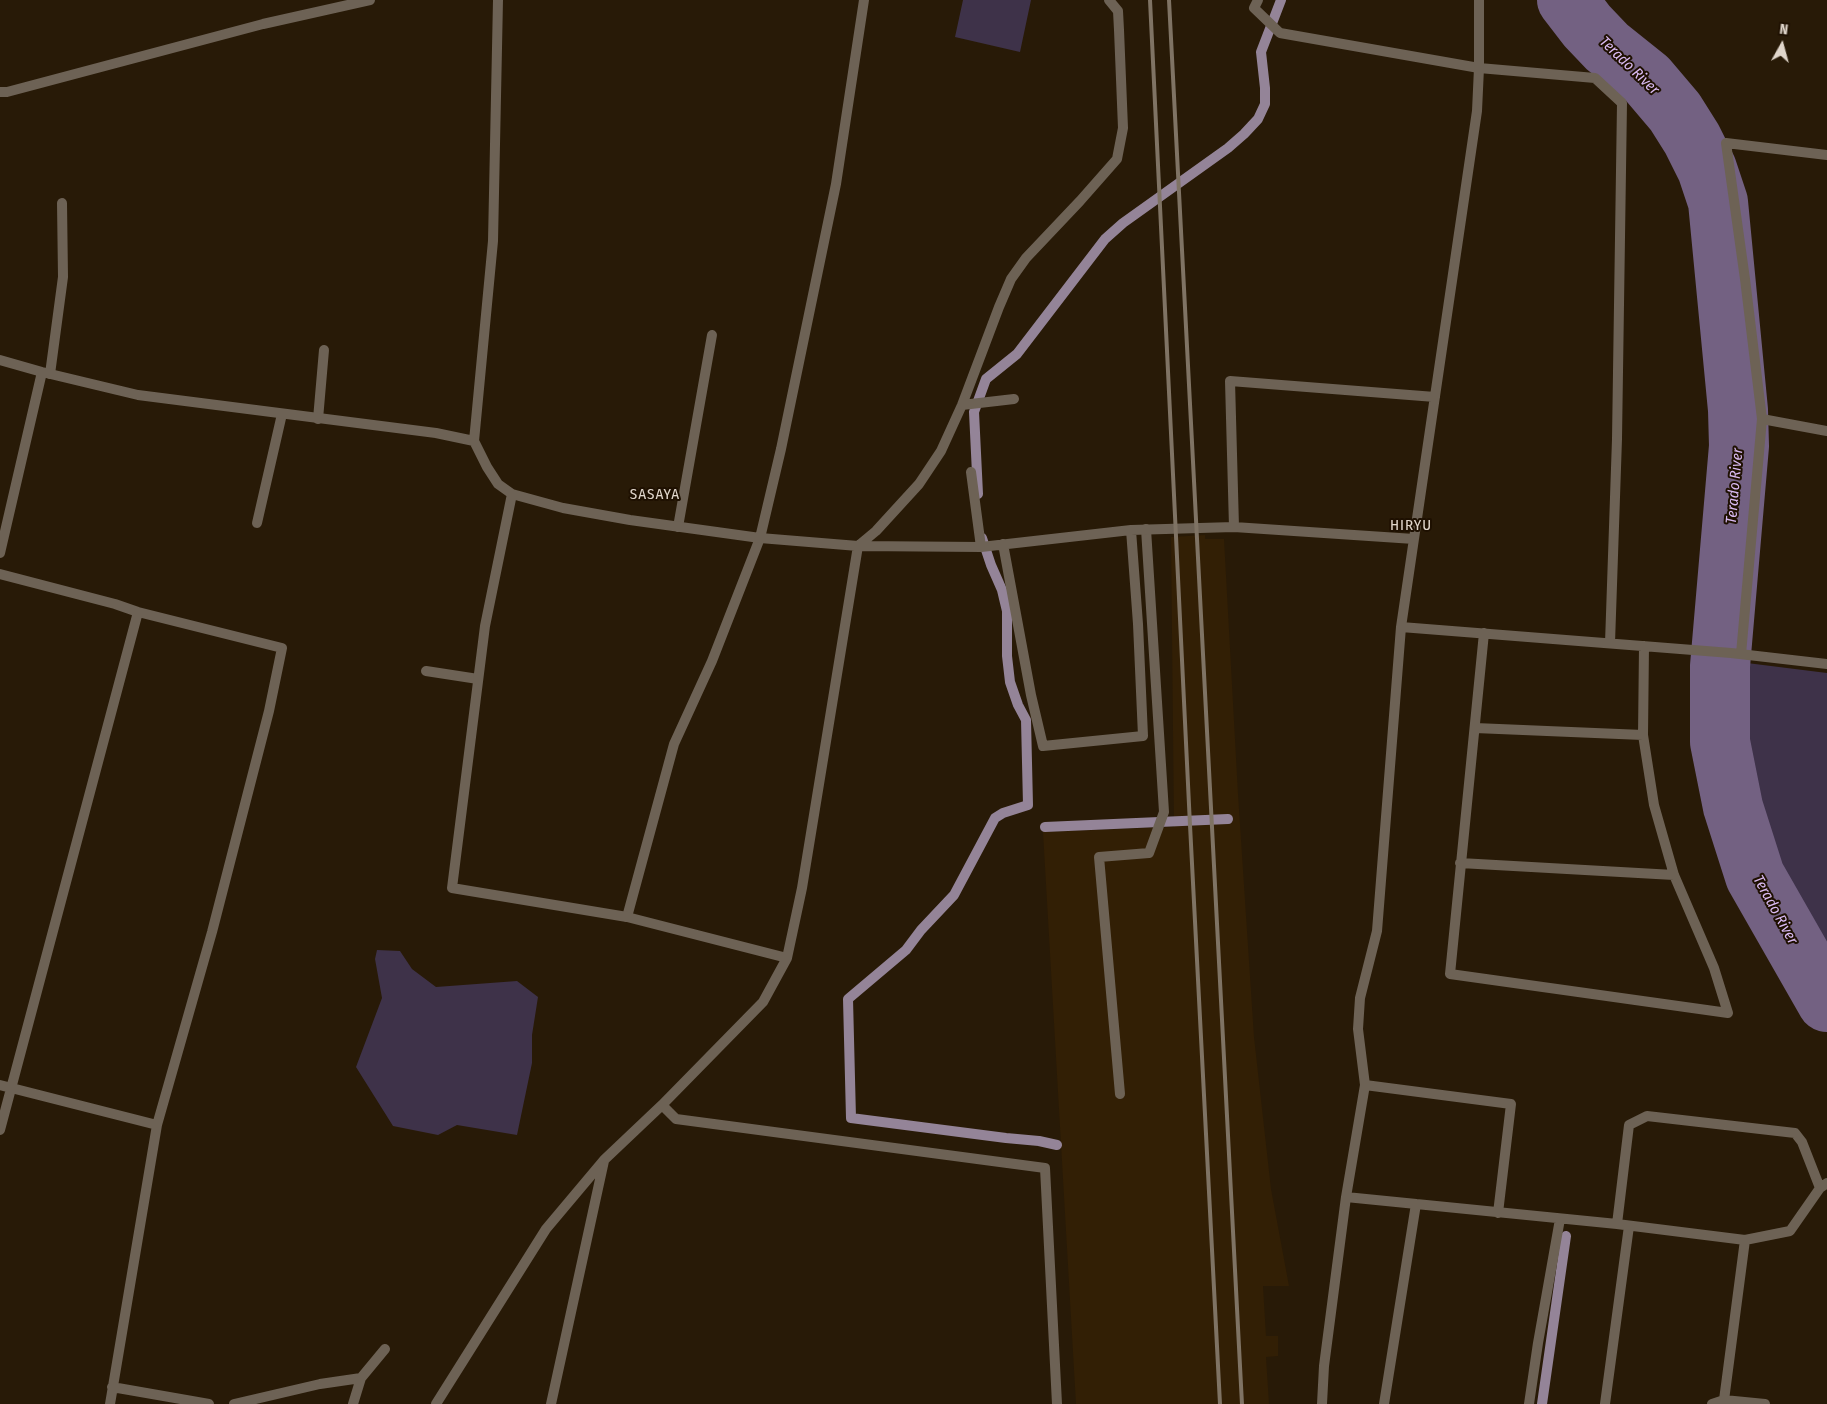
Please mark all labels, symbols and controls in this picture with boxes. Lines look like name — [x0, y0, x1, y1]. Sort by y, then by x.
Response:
north arrow — [1757, 20, 1807, 70]
text: N — [1779, 21, 1789, 39]
water label: Terado River — [1595, 33, 1663, 99]
water label: Terado River — [1723, 447, 1747, 525]
district label: SASAYA — [629, 486, 681, 504]
district label: HIRYU — [1389, 517, 1433, 535]
water label: Terado River — [1749, 872, 1801, 948]

